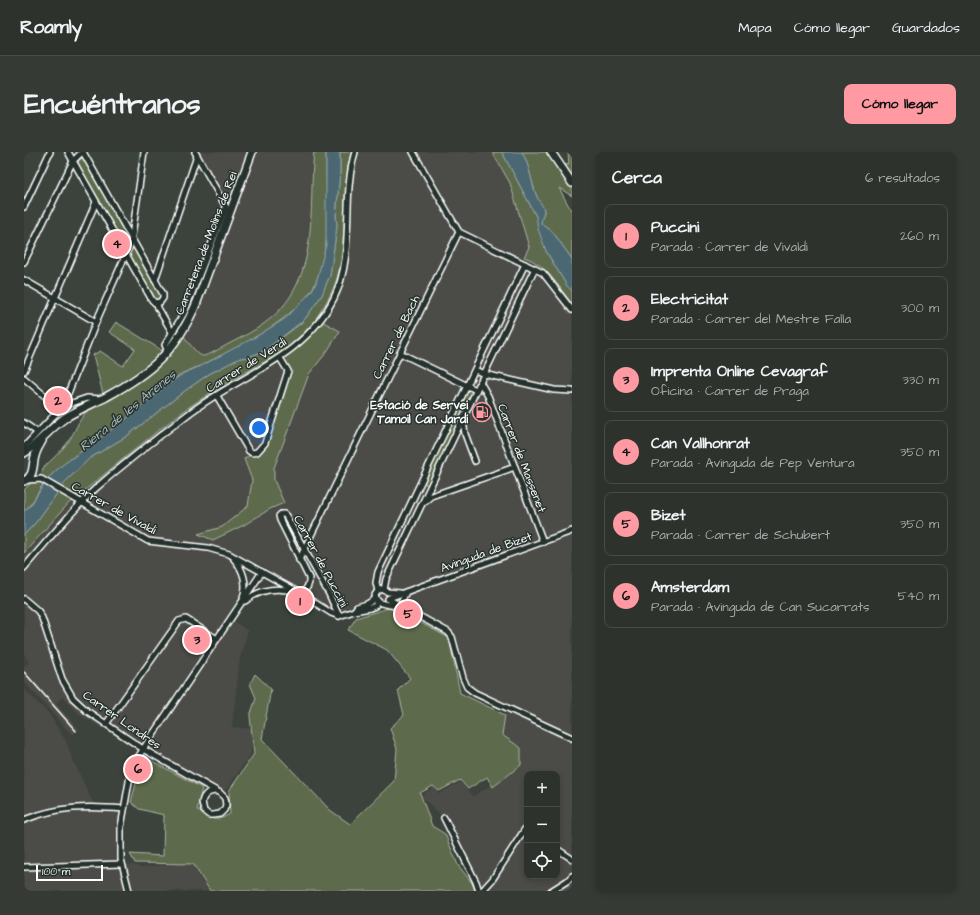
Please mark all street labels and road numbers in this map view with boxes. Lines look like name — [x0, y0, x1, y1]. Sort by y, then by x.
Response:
street label: Carretera de Molins de Rei — [171, 169, 242, 317]
street label: Carrer de Bach — [369, 292, 424, 382]
street label: Carrer de Verdi — [203, 334, 290, 397]
street label: Carrer de Massenet — [493, 401, 550, 515]
street label: Carrer de Vivaldi — [68, 478, 159, 539]
street label: Carrer de Puccini — [289, 512, 352, 610]
street label: Avinguda de Bizet — [438, 528, 535, 578]
street label: Carrer Londres — [79, 687, 164, 754]

